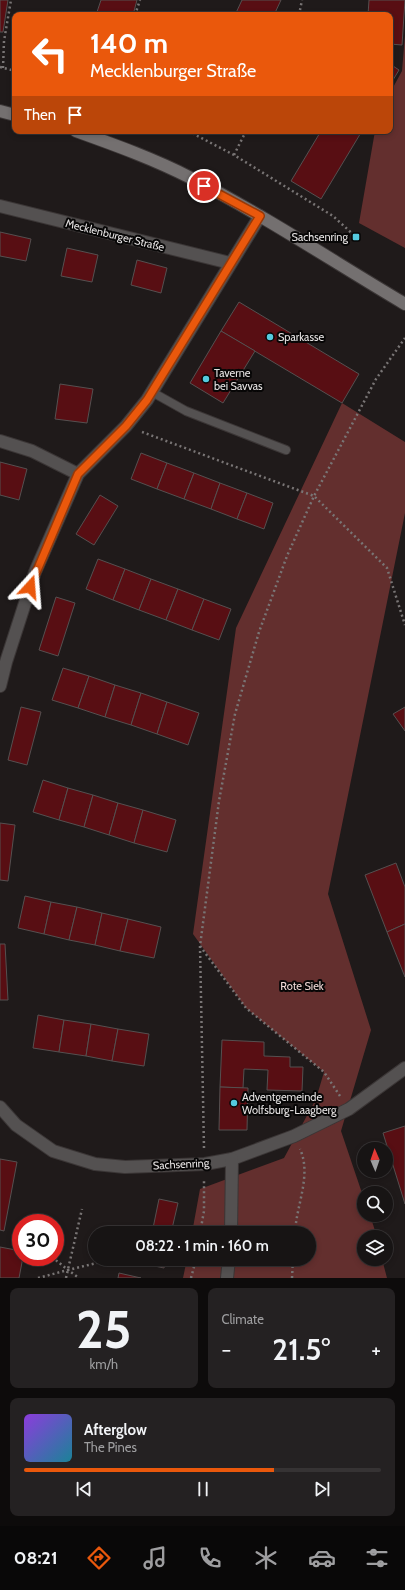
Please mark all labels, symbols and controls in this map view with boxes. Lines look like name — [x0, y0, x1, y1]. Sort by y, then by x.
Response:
text: 140 m — [90, 26, 168, 60]
icon: left — [24, 28, 76, 80]
text: Mecklenburger Straße — [90, 60, 256, 82]
icon: arrive — [64, 104, 86, 126]
text: Then — [24, 106, 56, 124]
pin — [187, 169, 221, 203]
icon: arrive — [193, 175, 215, 197]
street label: Mecklenburger Straße — [64, 216, 166, 254]
place label: Sachsenring — [292, 230, 349, 244]
marker: Sachsenring — [351, 232, 361, 242]
place label: Sparkasse — [278, 330, 325, 344]
marker: Sparkasse — [265, 332, 275, 342]
place label: Taverne bei Savvas — [214, 366, 263, 393]
marker: Taverne bei Savvas — [201, 374, 211, 384]
position arrow — [9, 566, 51, 608]
park label: Rote Siek — [280, 979, 324, 993]
place label: Adventgemeinde Wolfsburg-Laagberg — [242, 1090, 337, 1117]
marker: Adventgemeinde Wolfsburg-Laagberg — [229, 1098, 239, 1108]
north arrow — [357, 1142, 393, 1178]
map controls — [357, 1142, 393, 1266]
street label: Sachsenring — [152, 1156, 210, 1172]
button: search — [357, 1186, 393, 1222]
speed limit sign: 30 — [12, 1214, 64, 1266]
button: layers — [357, 1230, 393, 1266]
text: 08:22 · 1 min · 160 m — [135, 1237, 269, 1255]
text: 25 — [76, 1298, 131, 1361]
text: Climate — [222, 1311, 264, 1327]
text: 21.5° — [272, 1331, 330, 1368]
text: − — [222, 1336, 231, 1363]
text: + — [371, 1336, 381, 1363]
text: km/h — [90, 1356, 118, 1372]
text: Afterglow — [84, 1421, 147, 1439]
text: The Pines — [84, 1439, 137, 1455]
icon: previous — [73, 1478, 95, 1500]
icon: pause — [192, 1478, 214, 1500]
icon: next — [311, 1478, 333, 1500]
icon: directions — [85, 1544, 113, 1572]
icon: music — [141, 1544, 169, 1572]
icon: phone — [196, 1544, 224, 1572]
icon: climate — [252, 1544, 280, 1572]
icon: car — [308, 1544, 336, 1572]
icon: filters — [363, 1544, 391, 1572]
text: 08:21 — [14, 1547, 58, 1569]

